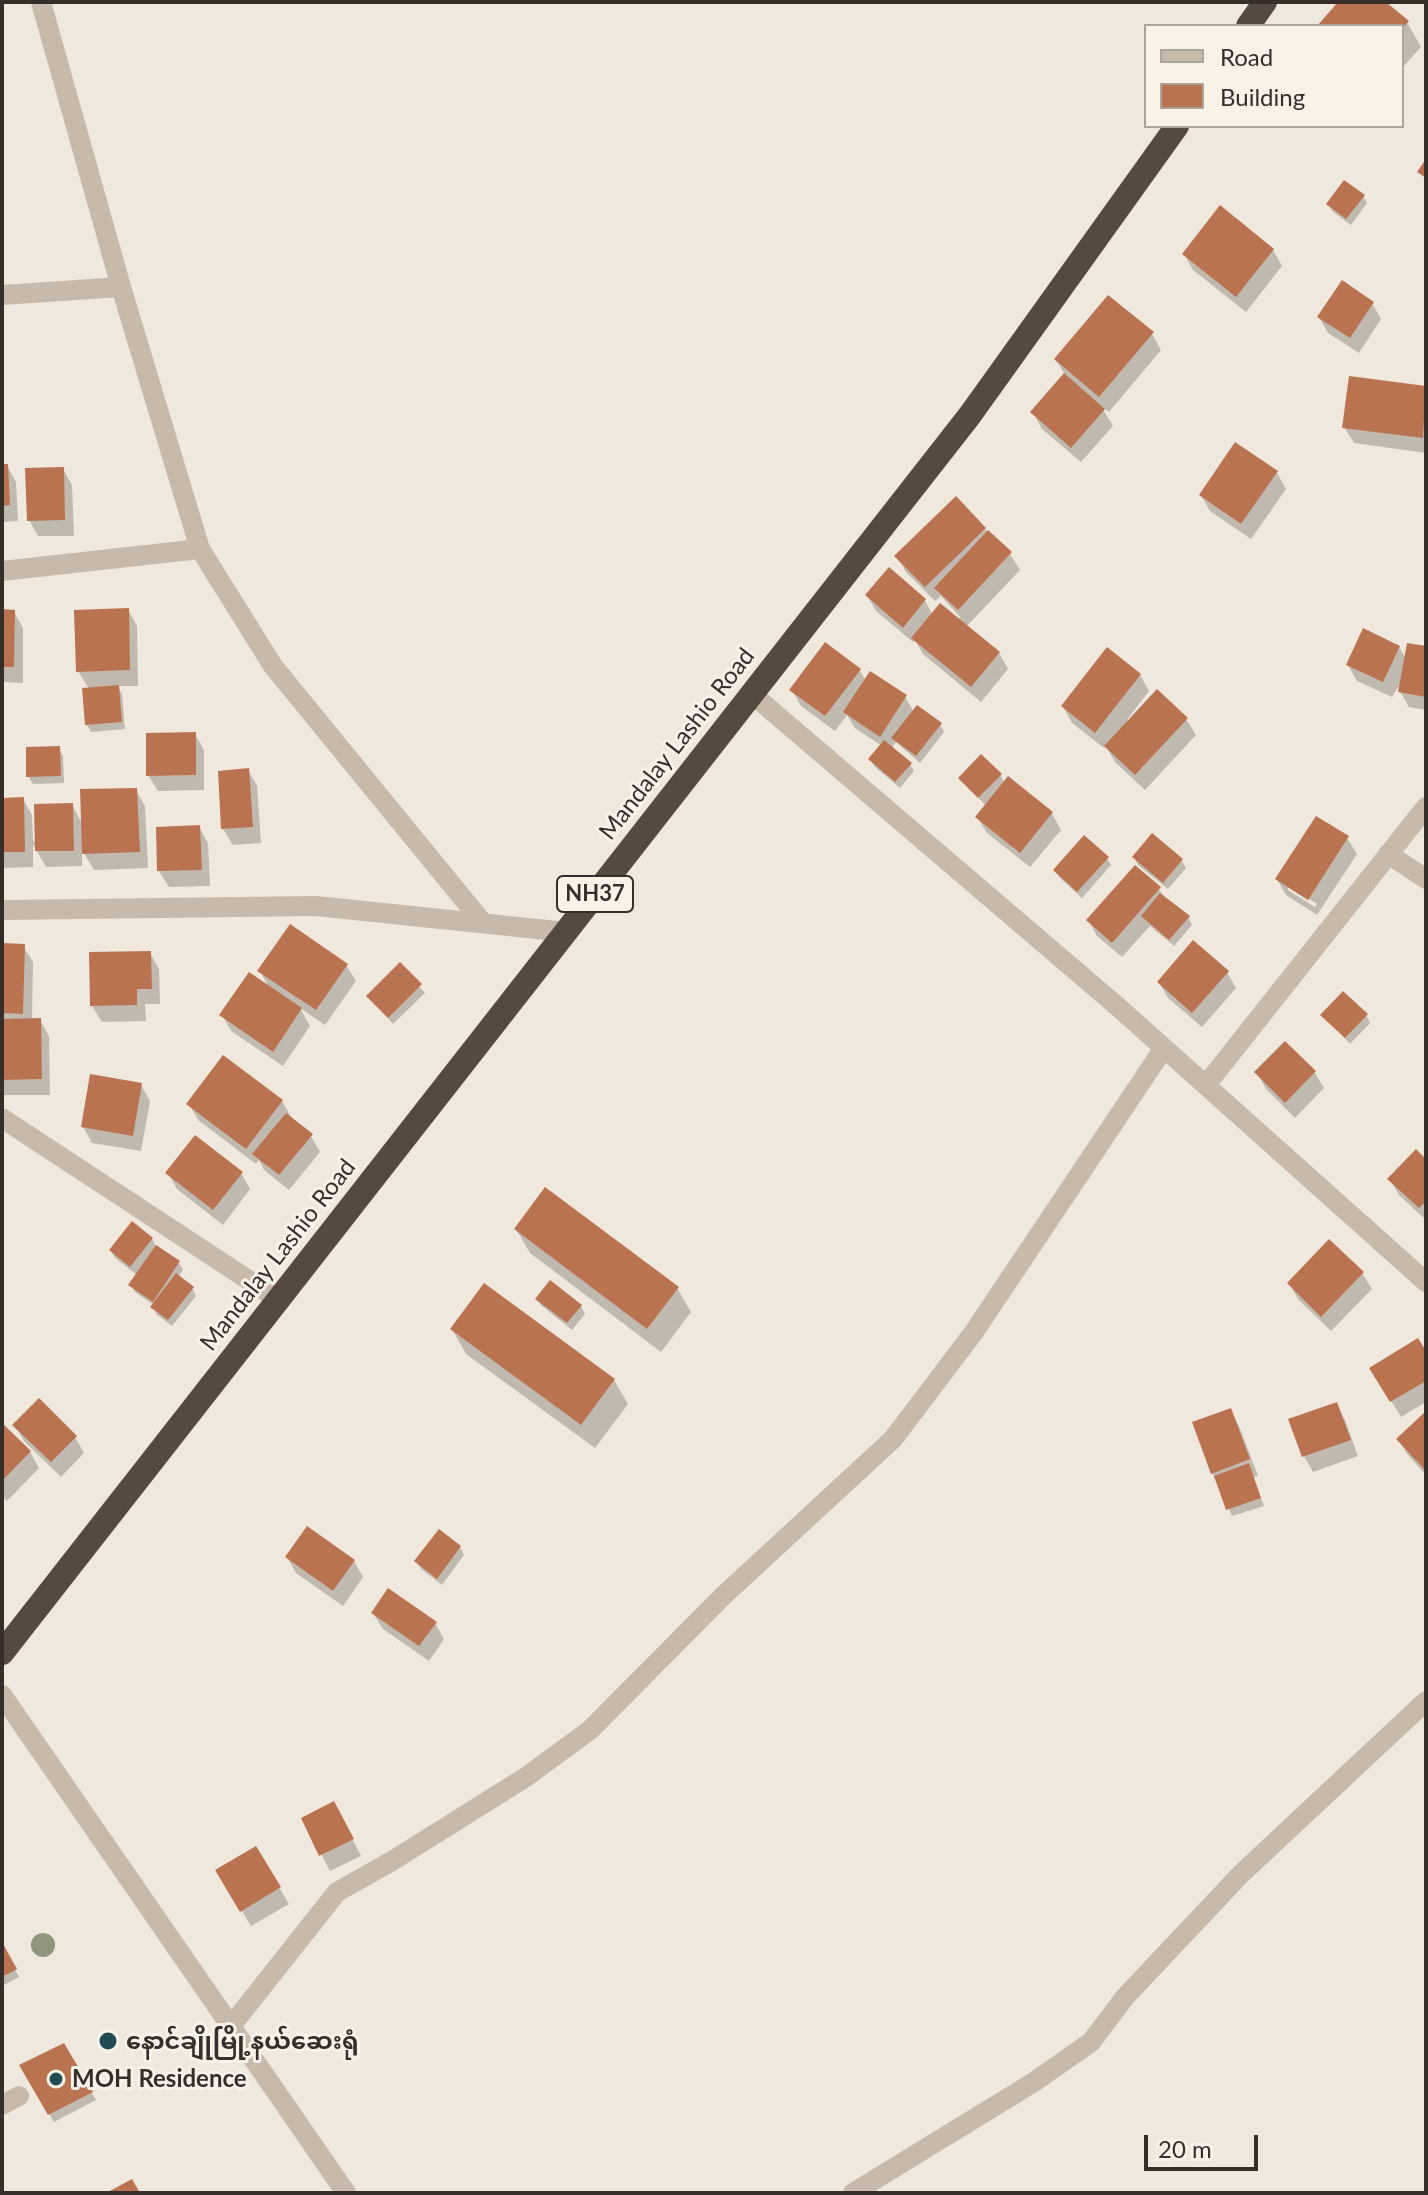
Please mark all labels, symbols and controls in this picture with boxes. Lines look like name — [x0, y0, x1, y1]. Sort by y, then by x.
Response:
legend — [1144, 24, 1404, 128]
text: Road — [1220, 42, 1273, 71]
text: Building — [1220, 82, 1305, 111]
street label: Mandalay Lashio Road — [593, 642, 761, 846]
road number: NH37 — [557, 876, 633, 912]
street label: Mandalay Lashio Road — [194, 1153, 362, 1357]
place label: နောင်ချိုမြို့နယ်ဆေးရုံ — [126, 2027, 359, 2055]
marker: နောင်ချိုမြို့နယ်ဆေးရုံ — [97, 2030, 119, 2052]
place label: MOH Residence — [72, 2065, 247, 2093]
marker: MOH Residence — [47, 2070, 65, 2088]
scale bar — [1148, 2119, 1262, 2169]
text: 20 m — [1158, 2134, 1212, 2163]

